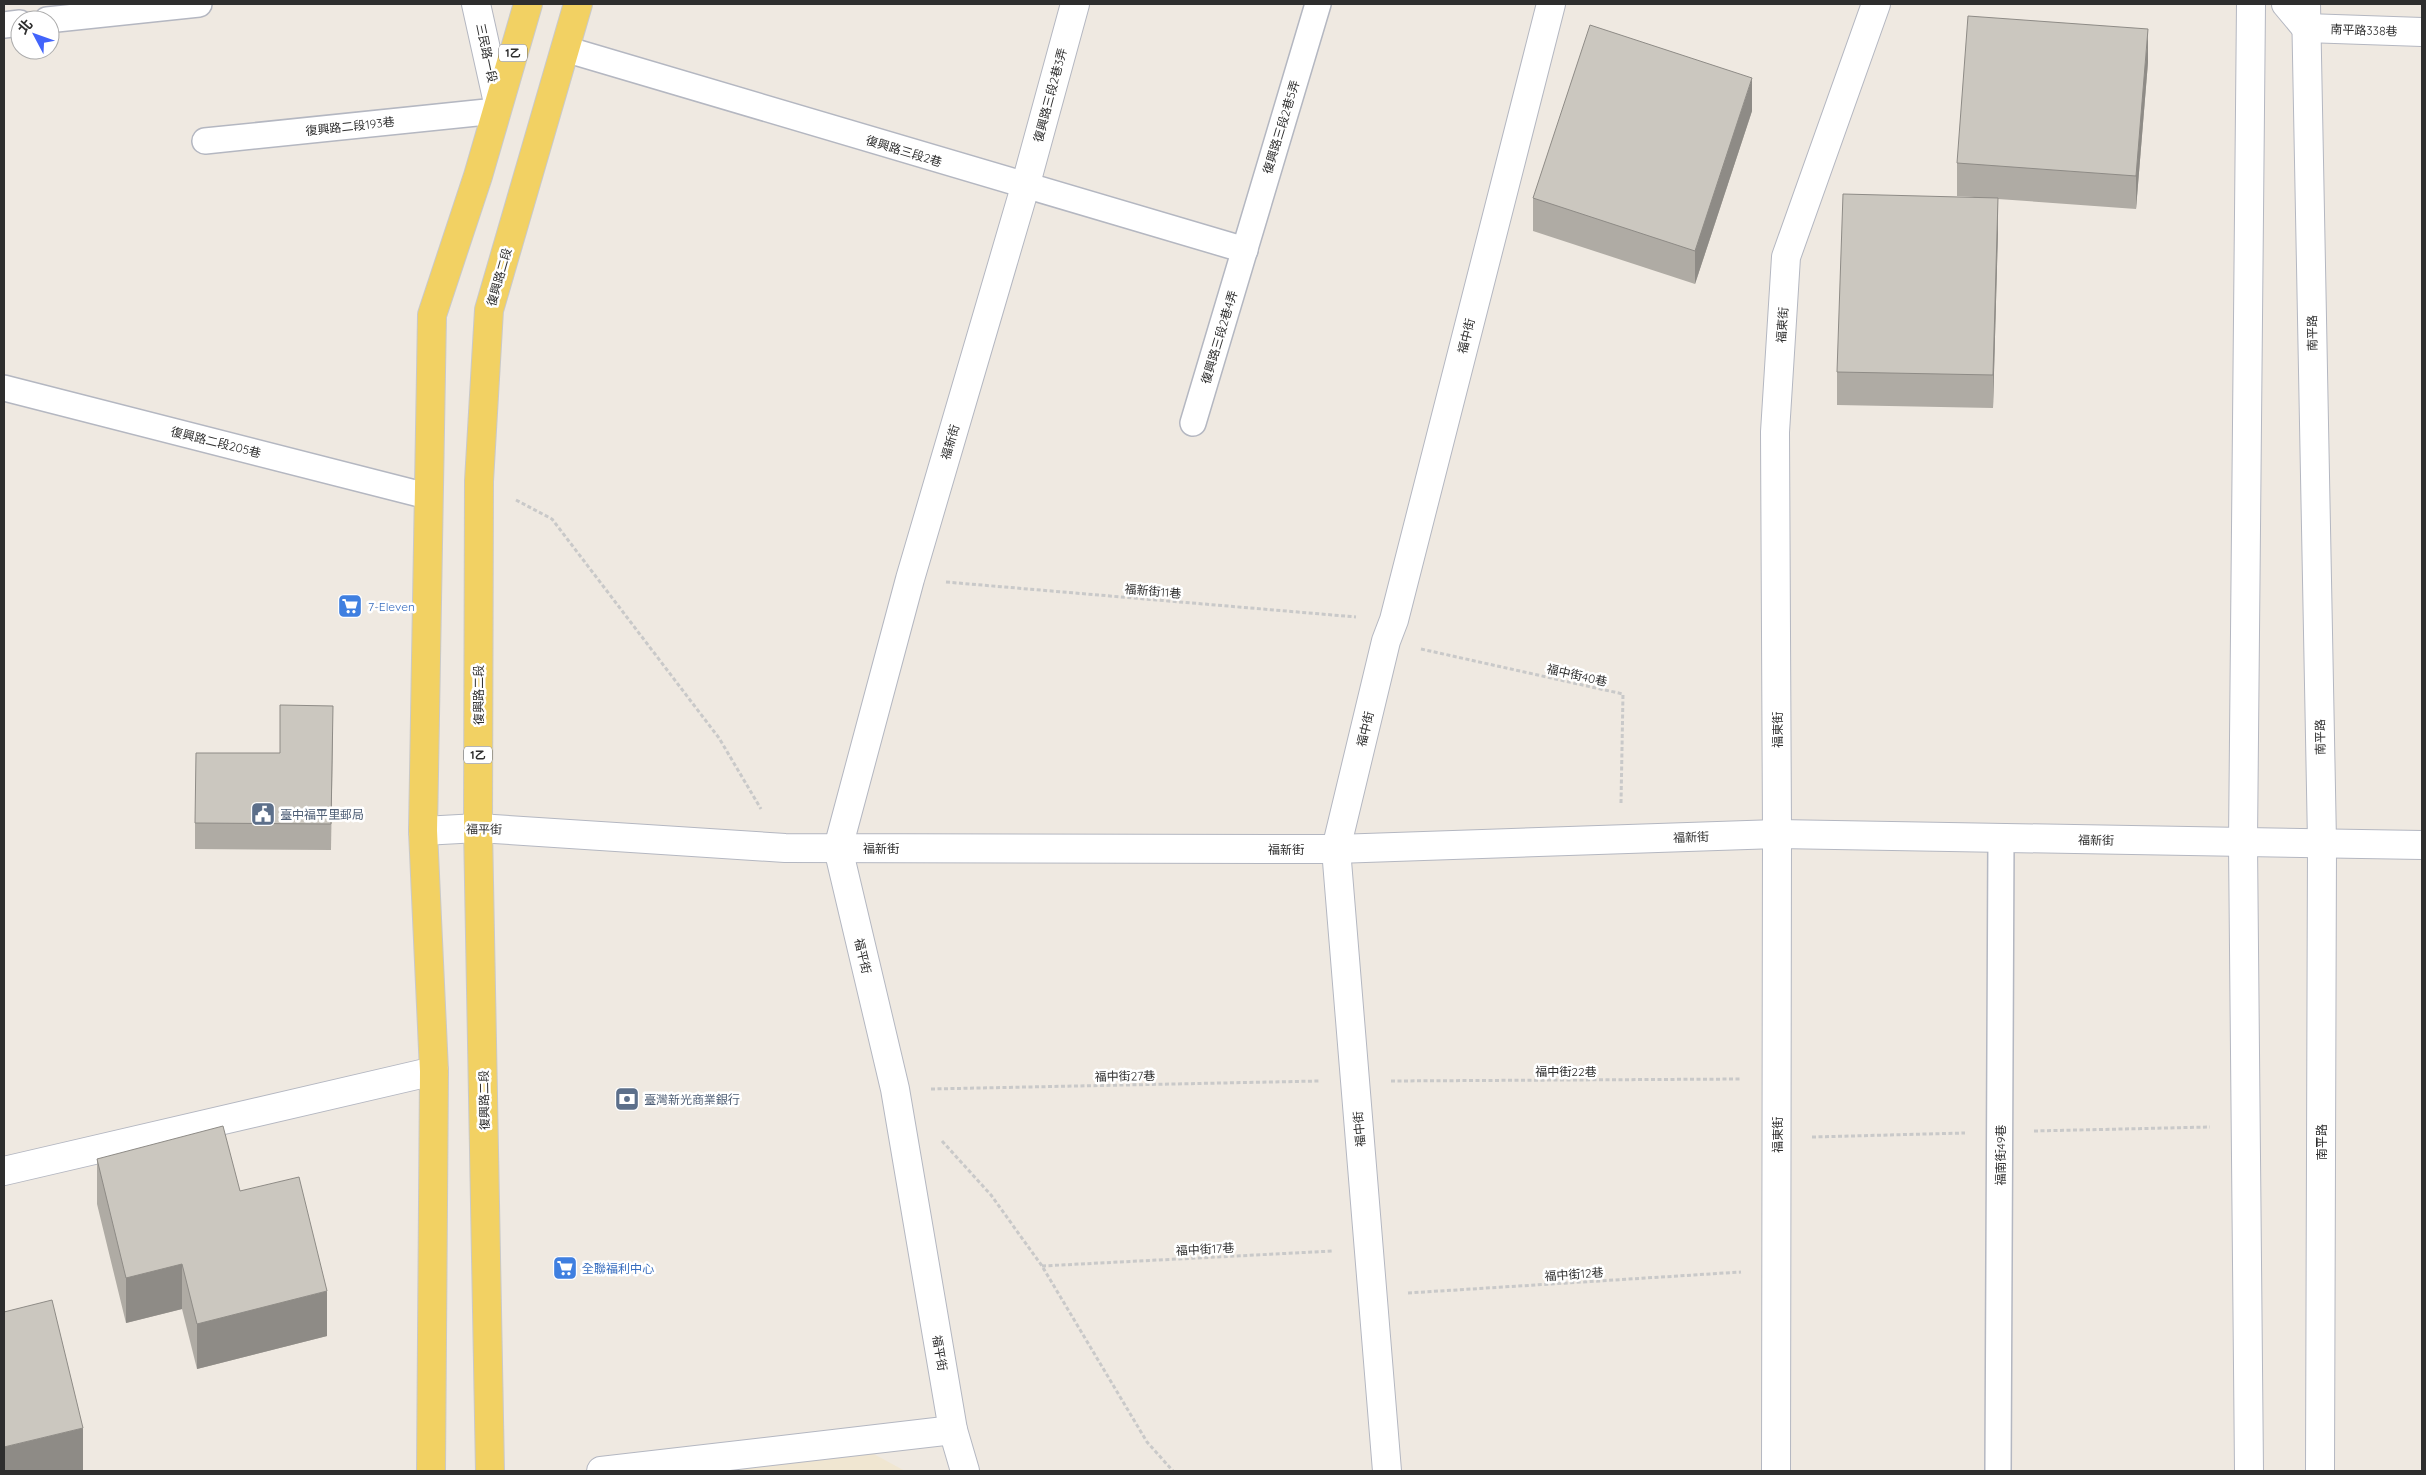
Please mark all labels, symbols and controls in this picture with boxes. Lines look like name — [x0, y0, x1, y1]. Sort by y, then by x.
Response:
north arrow — [10, 10, 60, 60]
text: 北 — [14, 15, 37, 38]
street label: 南平路338巷 — [2330, 21, 2398, 39]
street label: 三民路一段 — [473, 22, 501, 84]
road number: 1乙 — [499, 44, 527, 62]
street label: 復興路三段2巷3弄 — [1030, 46, 1070, 144]
street label: 復興路三段2巷5弄 — [1260, 78, 1302, 176]
street label: 復興路二段193巷 — [305, 114, 395, 138]
street label: 復興路三段2巷 — [864, 132, 944, 170]
street label: 復興路二段 — [484, 246, 514, 308]
street label: 復興路三段2巷4弄 — [1198, 288, 1240, 386]
street label: 福東街 — [1773, 307, 1791, 343]
street label: 南平路 — [2304, 315, 2320, 351]
street label: 福中街 — [1454, 317, 1478, 355]
street label: 福新街 — [938, 423, 962, 461]
street label: 復興路二段205巷 — [169, 424, 263, 460]
street label: 福新街11巷 — [1124, 581, 1182, 601]
supermarket icon: 7-Eleven — [337, 593, 363, 619]
place label: 7-Eleven — [368, 599, 415, 614]
street label: 福中街40巷 — [1545, 661, 1609, 689]
street label: 復興路二段 — [471, 665, 486, 725]
street label: 福中街 — [1353, 710, 1377, 748]
street label: 福東街 — [1770, 712, 1785, 748]
street label: 南平路 — [2312, 719, 2328, 755]
road number: 1乙 — [464, 746, 492, 764]
public building icon: 臺中福平里郵局 — [250, 801, 276, 827]
place label: 臺中福平里郵局 — [280, 807, 364, 822]
street label: 福平街 — [466, 821, 502, 837]
street label: 福新街 — [1673, 829, 1709, 845]
street label: 福新街 — [2078, 832, 2114, 848]
street label: 福新街 — [863, 841, 899, 856]
street label: 福新街 — [1268, 842, 1304, 857]
street label: 福平街 — [852, 937, 874, 975]
street label: 福中街22巷 — [1535, 1064, 1597, 1079]
street label: 福中街27巷 — [1095, 1068, 1155, 1084]
street label: 復興路二段 — [476, 1070, 492, 1130]
bank icon: 臺灣新光商業銀行 — [614, 1086, 640, 1112]
place label: 臺灣新光商業銀行 — [644, 1092, 740, 1107]
street label: 福中街 — [1350, 1110, 1368, 1148]
street label: 福東街 — [1770, 1117, 1785, 1153]
street label: 南平路 — [2314, 1124, 2329, 1160]
street label: 福南街49巷 — [1993, 1125, 2008, 1185]
street label: 福中街17巷 — [1175, 1240, 1235, 1258]
supermarket icon: 全聯福利中心 — [552, 1255, 578, 1281]
place label: 全聯福利中心 — [582, 1261, 654, 1276]
street label: 福中街12巷 — [1544, 1264, 1604, 1284]
street label: 福平街 — [929, 1334, 951, 1372]

